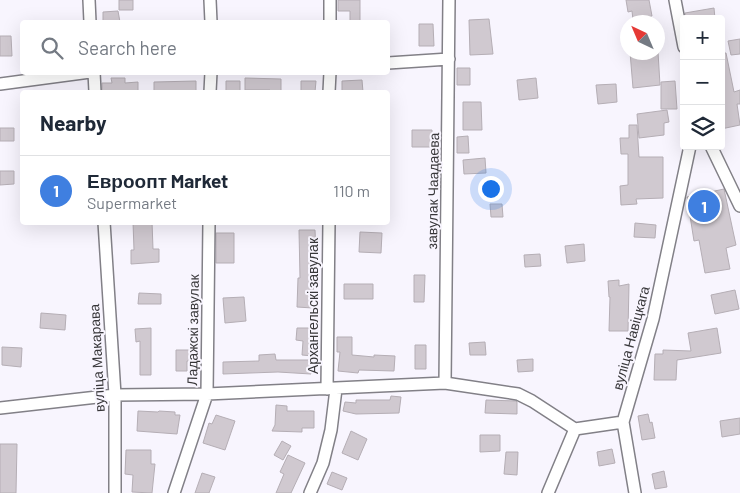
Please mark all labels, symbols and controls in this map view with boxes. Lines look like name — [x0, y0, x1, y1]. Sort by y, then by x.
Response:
north arrow — [620, 15, 665, 60]
map controls — [680, 15, 725, 150]
button: + — [680, 15, 725, 60]
search box — [20, 20, 390, 75]
icon: search — [38, 34, 66, 62]
text: Search here — [78, 36, 177, 59]
button: − — [680, 60, 725, 105]
button: layers — [680, 105, 725, 150]
text: Nearby — [40, 110, 106, 135]
street label: завулак Чаадаева — [423, 132, 442, 249]
text: Евроопт Market — [87, 169, 228, 192]
your location — [478, 176, 504, 202]
text: 1 — [53, 181, 59, 200]
text: 110 m — [333, 181, 370, 200]
pin: 1 — [688, 187, 720, 225]
text: Supermarket — [87, 193, 177, 212]
street label: Архангельскі завулак — [304, 237, 321, 374]
street label: Ладажскі завулак — [183, 273, 202, 386]
street label: вуліца Навіцкага — [608, 284, 653, 392]
street label: вуліца Макарава — [85, 303, 108, 412]

